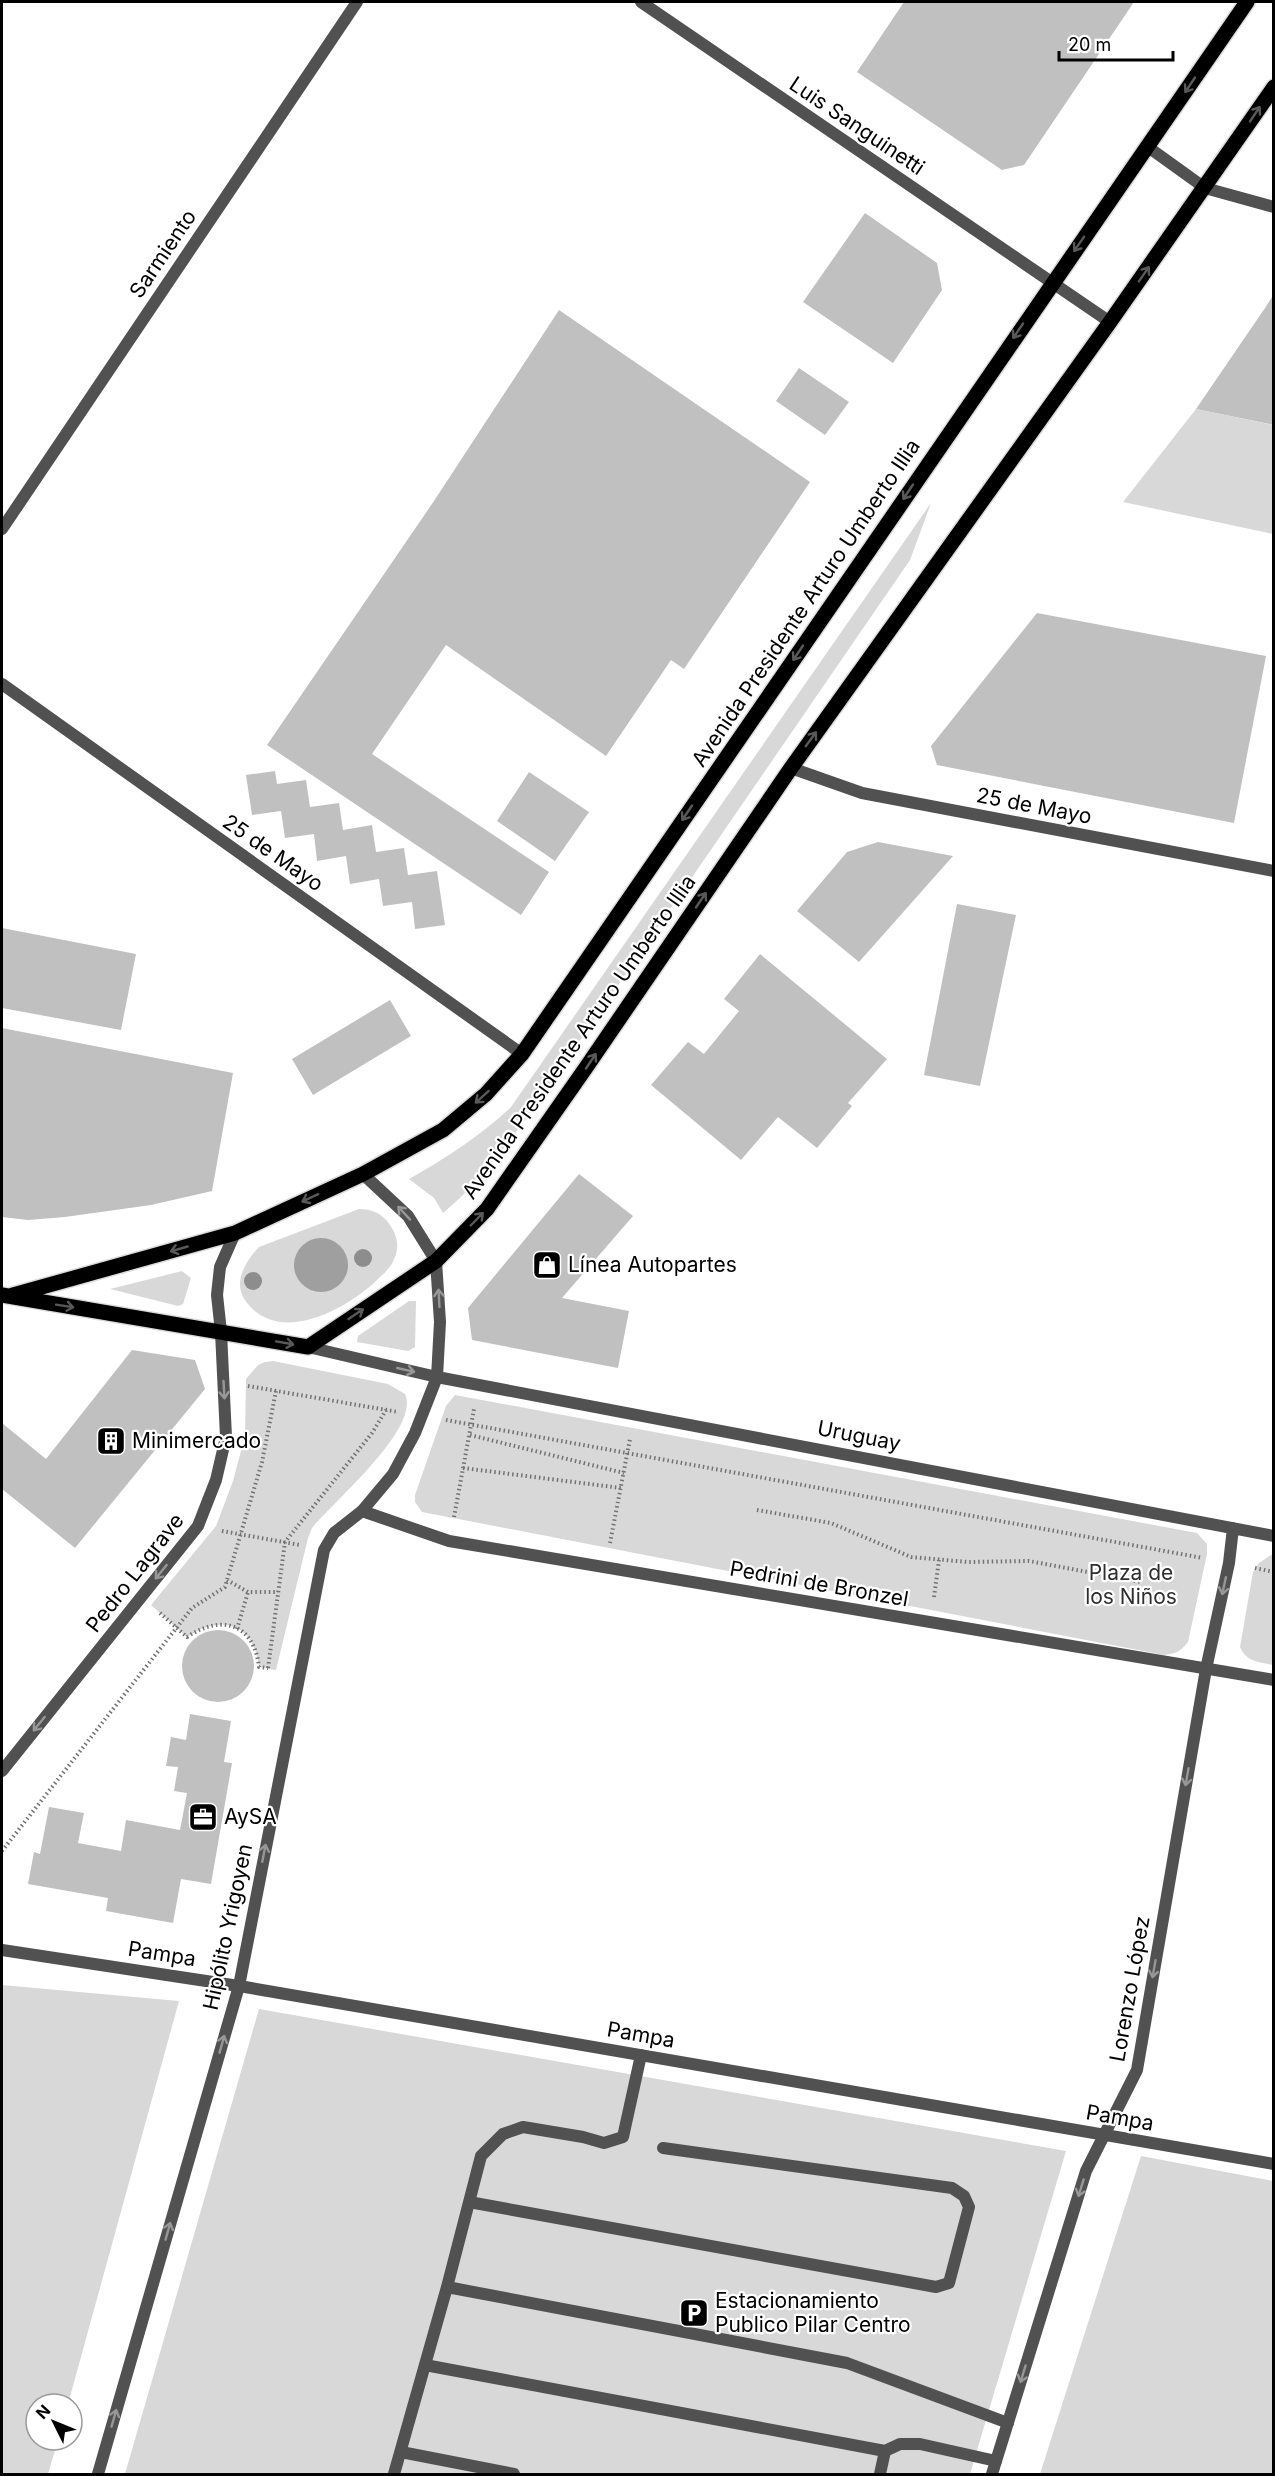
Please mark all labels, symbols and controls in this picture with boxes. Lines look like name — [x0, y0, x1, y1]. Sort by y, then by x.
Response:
scale bar — [1059, 24, 1173, 62]
text: 20 m — [1068, 34, 1111, 55]
street label: Luis Sanguinetti — [785, 71, 930, 180]
one-way arrow — [1184, 76, 1196, 92]
one-way arrow — [1249, 106, 1261, 123]
street label: Sarmiento — [124, 205, 201, 303]
one-way arrow — [1073, 236, 1085, 252]
one-way arrow — [1138, 267, 1150, 283]
one-way arrow — [1012, 323, 1024, 339]
street label: Avenida Presidente Arturo Umberto Illia — [686, 434, 925, 771]
one-way arrow — [902, 483, 914, 500]
one-way arrow — [792, 644, 804, 660]
one-way arrow — [805, 731, 818, 747]
street label: 25 de Mayo — [974, 782, 1094, 829]
one-way arrow — [681, 805, 693, 821]
street label: 25 de Mayo — [218, 809, 328, 896]
street label: Avenida Presidente Arturo Umberto Illia — [457, 870, 701, 1204]
one-way arrow — [695, 892, 707, 908]
one-way arrow — [585, 1053, 597, 1069]
one-way arrow — [475, 1090, 490, 1104]
one-way arrow — [302, 1193, 320, 1205]
one-way arrow — [397, 1206, 412, 1221]
one-way arrow — [470, 1211, 485, 1226]
one-way arrow — [170, 1244, 189, 1255]
shop icon: Línea Autopartes — [531, 1249, 563, 1281]
place label: Línea Autopartes — [568, 1252, 737, 1277]
one-way arrow — [433, 1288, 444, 1308]
one-way arrow — [55, 1301, 75, 1312]
one-way arrow — [348, 1308, 364, 1320]
one-way arrow — [275, 1338, 295, 1349]
one-way arrow — [396, 1364, 415, 1376]
one-way arrow — [219, 1380, 230, 1400]
street label: Uruguay — [815, 1415, 903, 1456]
building icon: Minimercado — [95, 1425, 127, 1457]
place label: Minimercado — [132, 1428, 261, 1453]
street label: Pedro Lagrave — [80, 1508, 189, 1637]
street label: Pedrini de Bronzel — [728, 1555, 910, 1612]
park label: Plaza de los Niños — [1085, 1560, 1177, 1609]
one-way arrow — [155, 1564, 168, 1580]
one-way arrow — [1217, 1576, 1229, 1595]
one-way arrow — [33, 1716, 46, 1732]
one-way arrow — [1181, 1767, 1192, 1787]
office icon: AySA — [187, 1801, 219, 1833]
place label: AySA — [224, 1804, 277, 1829]
street label: Hipólito Yrigoyen — [198, 1841, 257, 2012]
one-way arrow — [259, 1844, 270, 1864]
street label: Lorenzo López — [1104, 1914, 1155, 2064]
street label: Pampa — [126, 1936, 198, 1971]
one-way arrow — [1148, 1959, 1159, 1979]
street label: Pampa — [605, 2016, 677, 2053]
one-way arrow — [217, 2034, 228, 2053]
street label: Pampa — [1084, 2099, 1156, 2136]
one-way arrow — [1074, 2178, 1085, 2197]
one-way arrow — [163, 2222, 174, 2241]
place label: Estacionamiento Publico Pilar Centro — [715, 2288, 911, 2337]
parking icon: Estacionamiento Publico Pilar Centro — [678, 2297, 710, 2329]
one-way arrow — [1017, 2364, 1028, 2383]
north arrow — [24, 2392, 84, 2452]
text: N — [32, 2400, 55, 2423]
one-way arrow — [109, 2409, 120, 2428]

